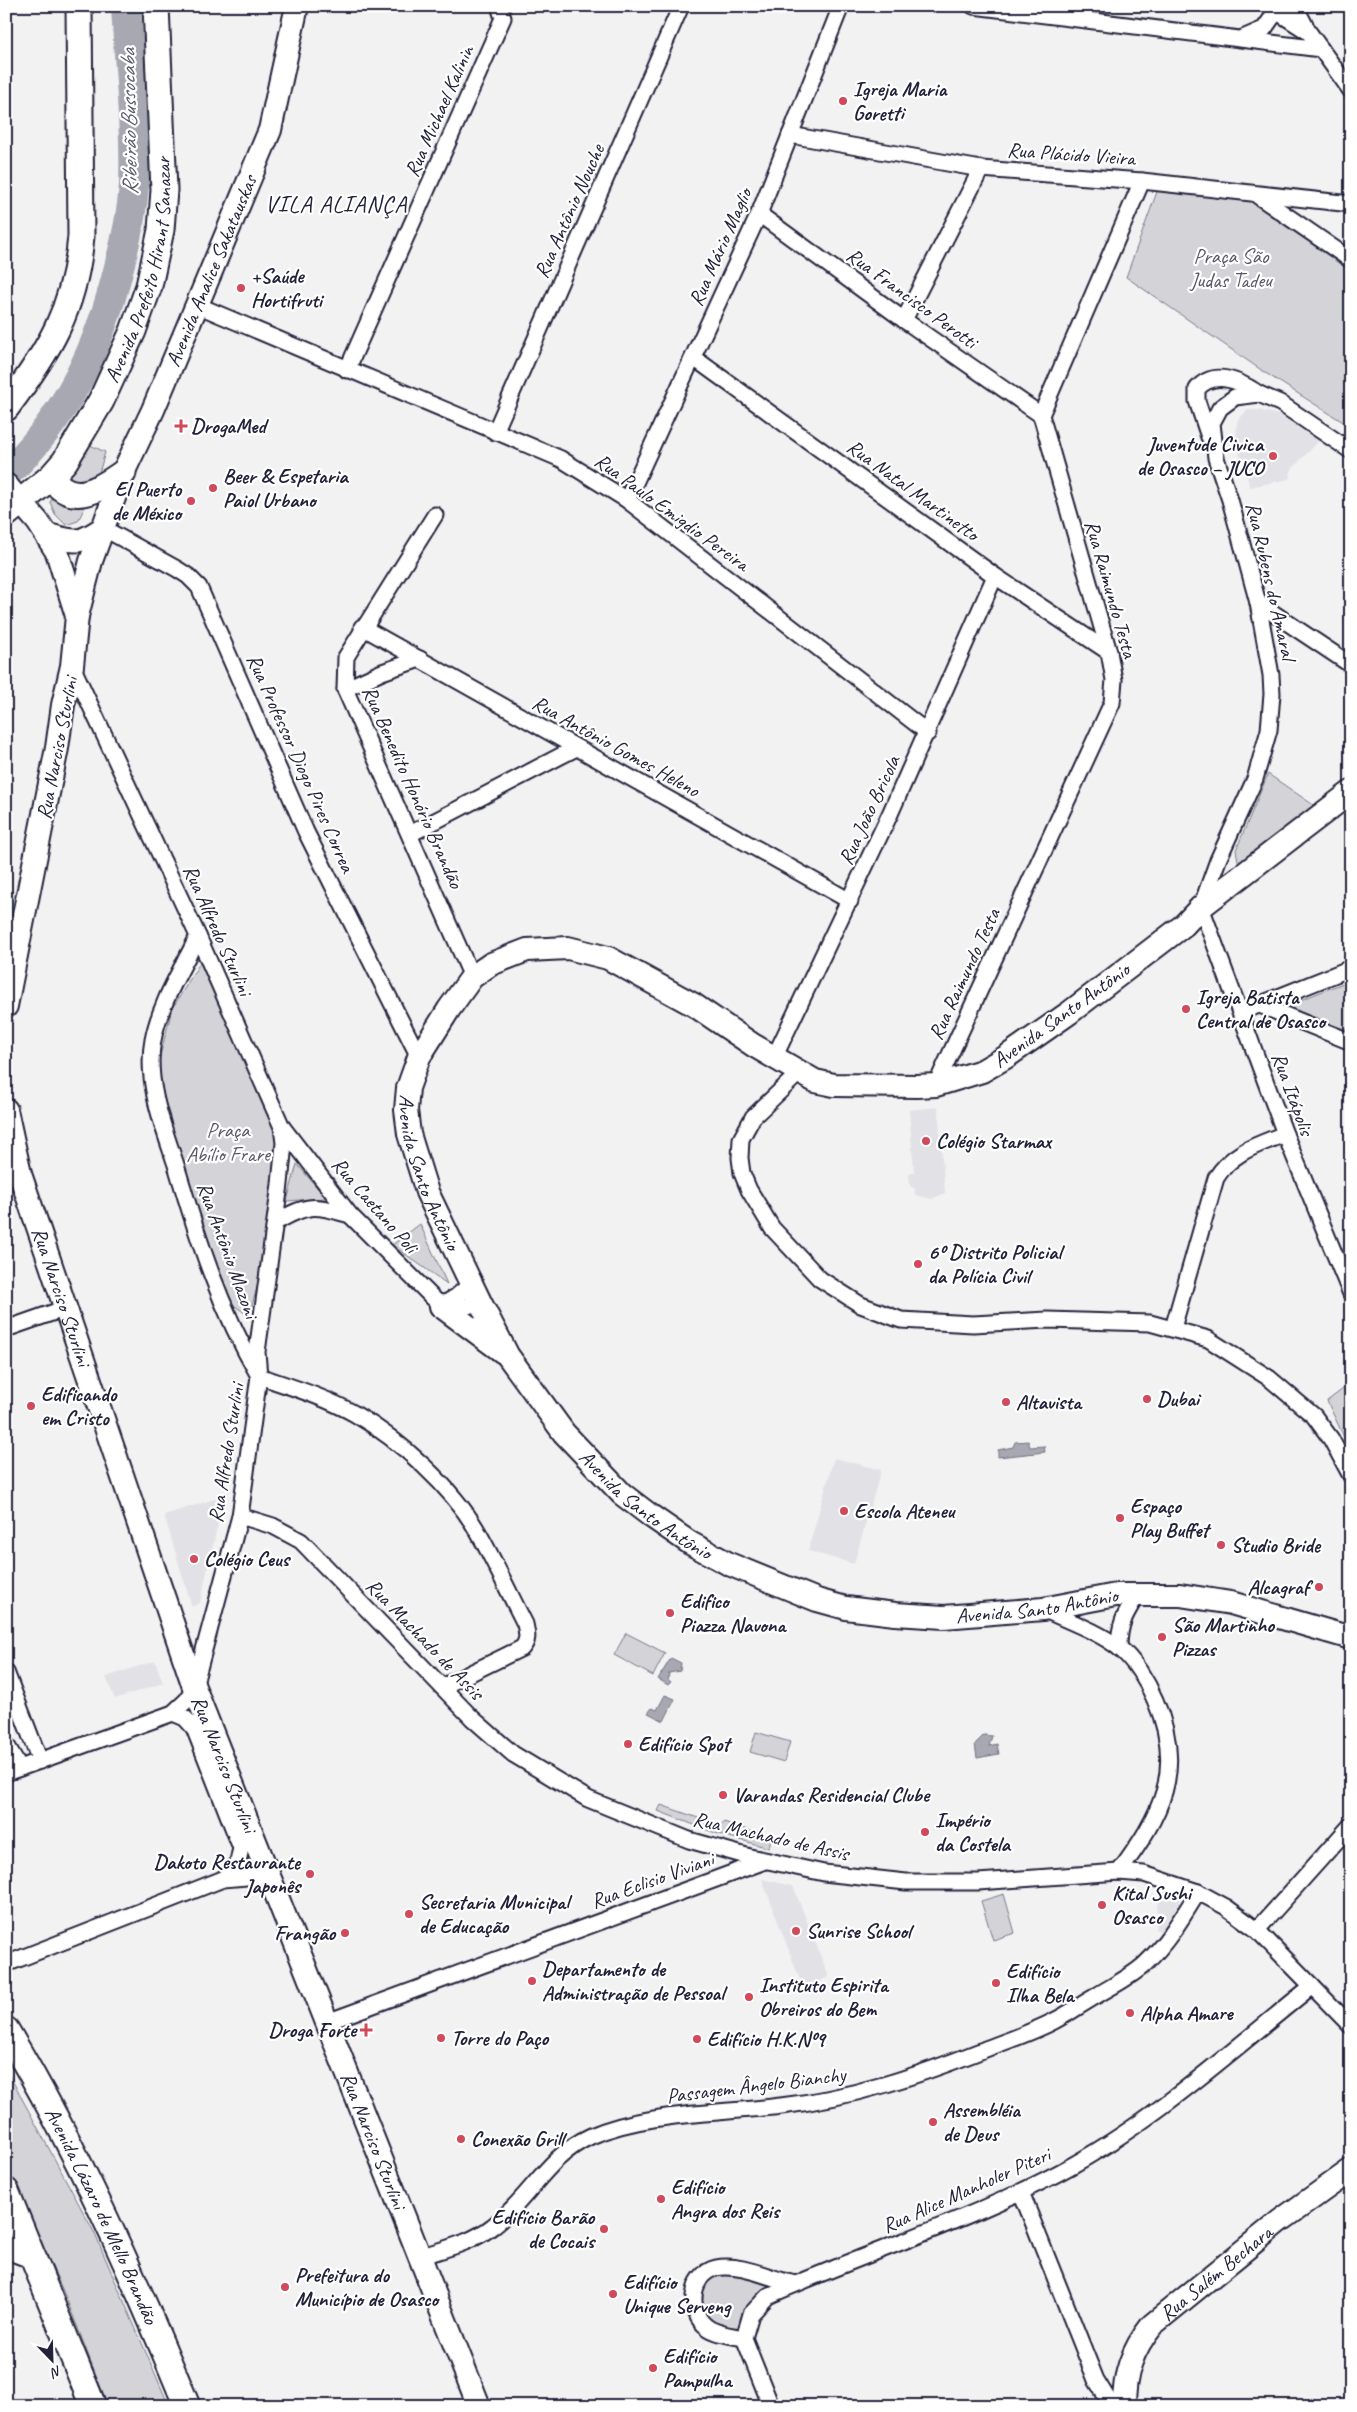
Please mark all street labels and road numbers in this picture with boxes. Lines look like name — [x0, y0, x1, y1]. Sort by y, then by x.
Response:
street label: Rua Michael Kalinin — [398, 40, 480, 181]
street label: Rua Plácido Vieira — [1006, 137, 1138, 172]
street label: Rua Antônio Nouche — [528, 139, 611, 282]
street label: Avenida Prefeito Hirant Sanazar — [98, 155, 177, 387]
street label: Avenida Analice Sakatauskas — [160, 170, 263, 370]
street label: Rua Mário Maglio — [682, 182, 759, 310]
street label: Rua Francisco Perotti — [842, 242, 985, 356]
street label: Rua Natal Martinetto — [842, 433, 986, 548]
street label: Rua Paulo Emigdio Pereira — [590, 447, 756, 578]
street label: Rua Rubens do Amaral — [1240, 500, 1303, 666]
street label: Rua Raimundo Testa — [1079, 517, 1143, 662]
street label: Rua Professor Diogo Pires Correa — [241, 650, 362, 878]
street label: Rua Narciso Sturlini — [30, 671, 84, 822]
street label: Rua Benedito Honório Brandão — [357, 682, 470, 894]
street label: Rua Antônio Gomes Heleno — [528, 689, 706, 804]
street label: Rua João Bricola — [832, 750, 906, 869]
street label: Rua Alfredo Sturlini — [178, 860, 260, 1002]
street label: Rua Raimundo Testa — [922, 903, 1006, 1044]
street label: Avenida Santo Antônio — [988, 955, 1137, 1073]
street label: Rua Itápolis — [1266, 1049, 1321, 1141]
street label: Avenida Santo Antônio — [393, 1094, 467, 1257]
street label: Rua Caetano Poli — [326, 1152, 426, 1261]
street label: Rua Antônio Mazoni — [191, 1178, 266, 1325]
street label: Rua Narciso Sturlini — [26, 1224, 98, 1372]
street label: Rua Alfredo Sturlini — [202, 1379, 250, 1524]
street label: Avenida Santo Antônio — [574, 1444, 718, 1566]
street label: Rua Machado de Assis — [361, 1573, 491, 1706]
street label: Avenida Santo Antônio — [955, 1582, 1122, 1629]
street label: Rua Narciso Sturlini — [186, 1692, 264, 1839]
street label: Rua Machado de Assis — [691, 1805, 853, 1867]
street label: Rua Eclisio Viviani — [587, 1845, 720, 1914]
street label: Passagem Ângelo Bianchy — [665, 2061, 849, 2109]
street label: Rua Narciso Sturlini — [335, 2068, 414, 2215]
street label: Avenida Lázaro de Mello Brandão — [39, 2103, 165, 2329]
street label: Rua Alice Manholer Piteri — [878, 2140, 1057, 2239]
street label: Rua Salém Bechara — [1154, 2218, 1279, 2326]

